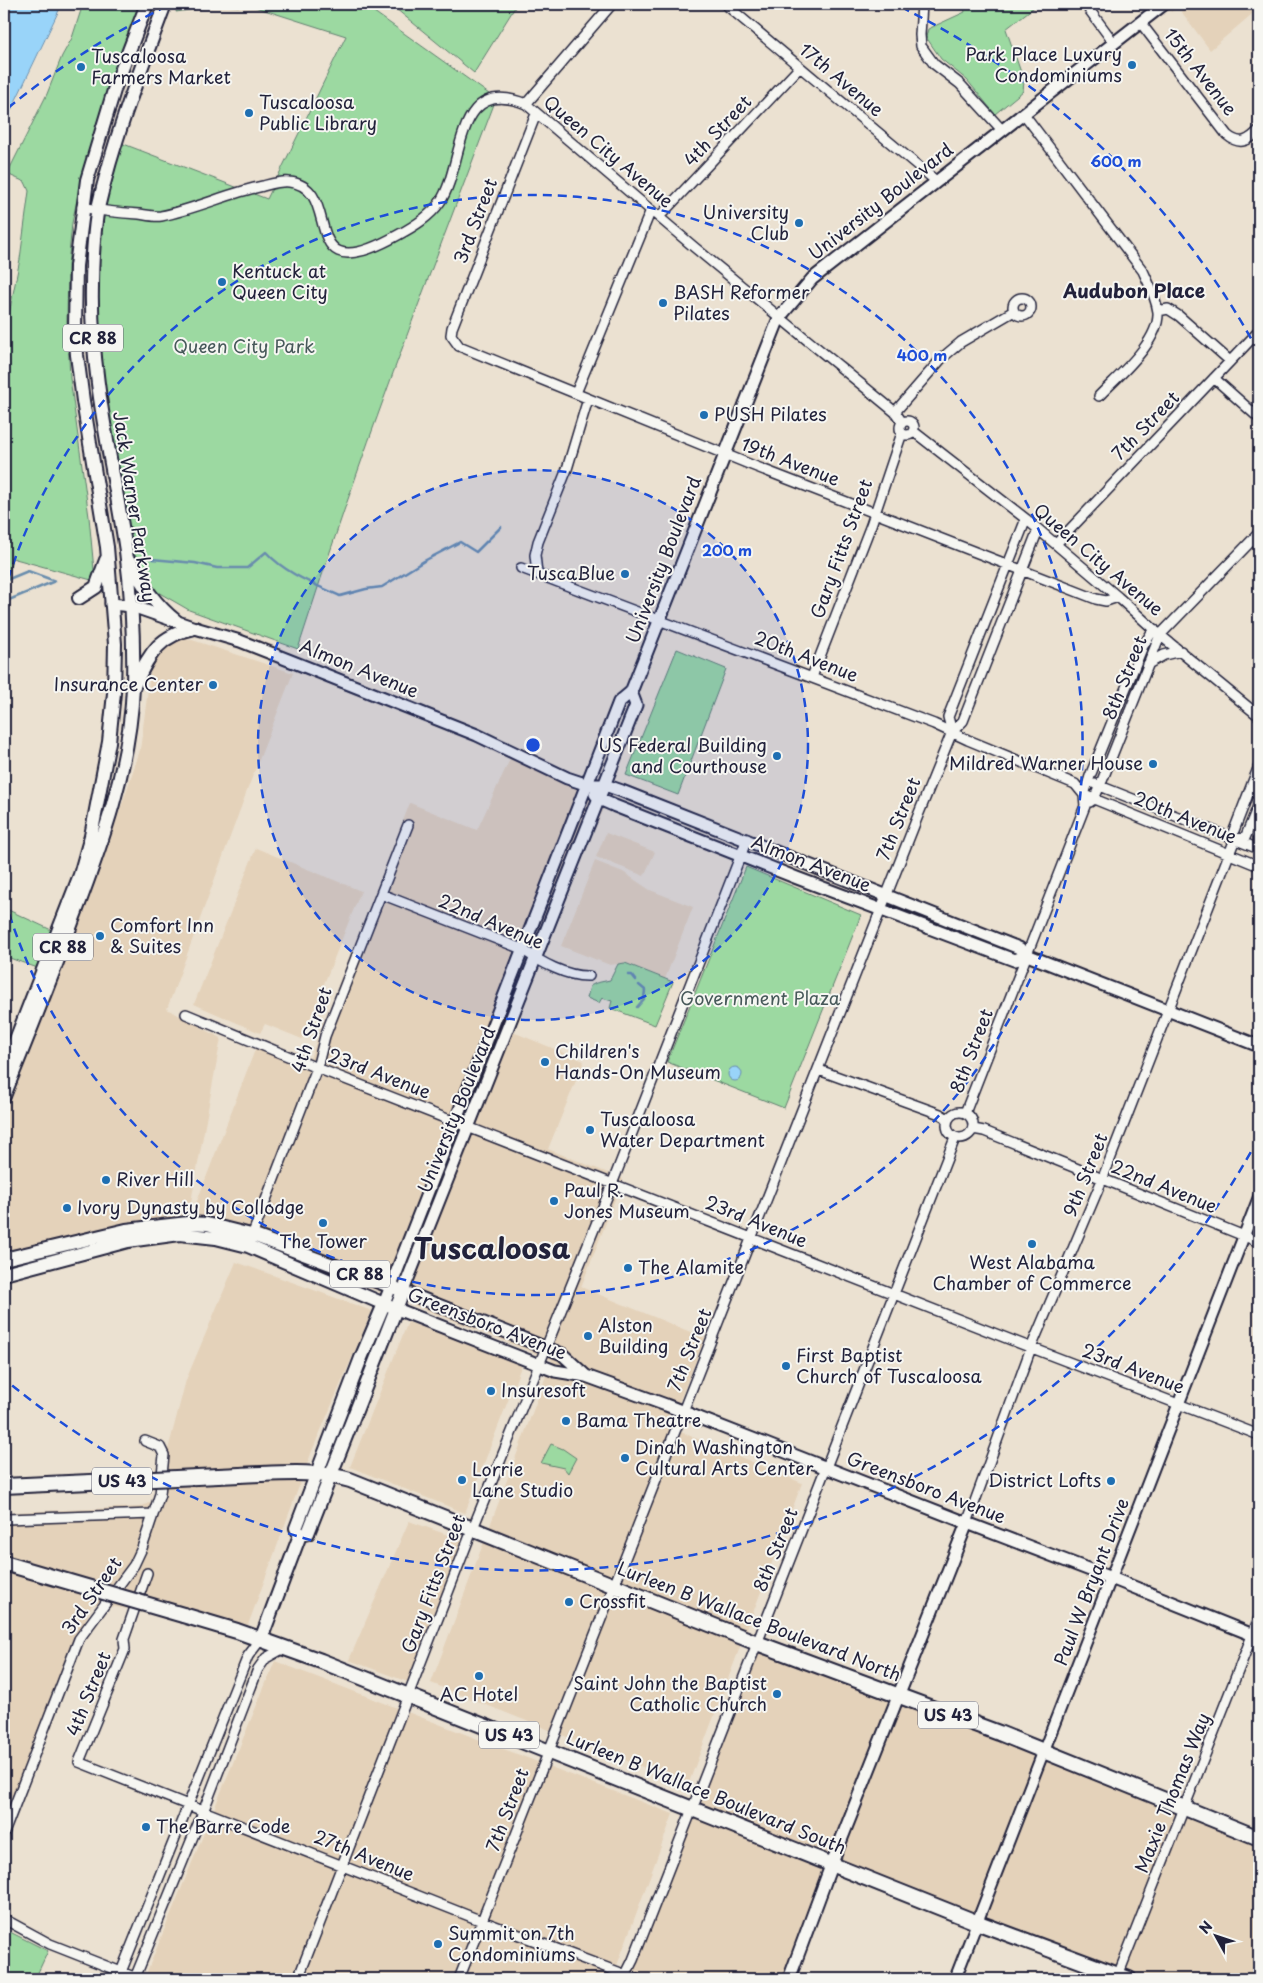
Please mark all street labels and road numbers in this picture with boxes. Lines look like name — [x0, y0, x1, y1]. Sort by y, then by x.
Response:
street label: 15th Avenue — [1158, 22, 1244, 121]
street label: 17th Avenue — [794, 36, 890, 122]
street label: Queen City Avenue — [538, 88, 680, 214]
street label: 4th Street — [677, 88, 757, 172]
street label: University Boulevard — [802, 136, 958, 266]
street label: 3rd Street — [446, 174, 503, 267]
road number: CR 88 — [63, 324, 123, 352]
street label: 7th Street — [1105, 384, 1185, 466]
street label: Jack Warner Parkway — [107, 409, 164, 604]
street label: 19th Avenue — [737, 429, 844, 492]
street label: University Boulevard — [618, 472, 707, 647]
street label: Gary Fitts Street — [803, 475, 878, 622]
street label: Queen City Avenue — [1028, 496, 1170, 622]
street label: 20th Avenue — [751, 623, 863, 688]
street label: Almon Avenue — [296, 631, 423, 704]
street label: 8th Street — [1095, 631, 1153, 724]
street label: 7th Street — [869, 773, 926, 864]
street label: 20th Avenue — [1130, 784, 1241, 850]
street label: Almon Avenue — [748, 827, 875, 898]
street label: 22nd Avenue — [435, 886, 549, 955]
road number: CR 88 — [33, 934, 93, 960]
street label: 4th Street — [283, 983, 338, 1076]
street label: 8th Street — [942, 1004, 999, 1097]
street label: University Boulevard — [410, 1022, 501, 1197]
street label: 23rd Avenue — [324, 1041, 435, 1105]
street label: 9th Street — [1056, 1129, 1114, 1220]
street label: 22nd Avenue — [1108, 1152, 1222, 1219]
street label: 23rd Avenue — [701, 1188, 812, 1253]
road number: CR 88 — [330, 1260, 390, 1288]
street label: Greensboro Avenue — [404, 1280, 571, 1365]
street label: 7th Street — [660, 1304, 717, 1395]
street label: 23rd Avenue — [1078, 1336, 1189, 1400]
street label: Greensboro Avenue — [843, 1444, 1010, 1529]
road number: US 43 — [92, 1468, 152, 1494]
street label: Paul W Bryant Drive — [1046, 1494, 1135, 1669]
street label: 8th Street — [746, 1503, 804, 1596]
street label: Gary Fitts Street — [394, 1510, 471, 1657]
street label: 3rd Street — [54, 1551, 128, 1640]
street label: Lurleen B Wallace Boulevard North — [614, 1554, 905, 1687]
street label: 4th Street — [58, 1647, 117, 1740]
road number: US 43 — [918, 1702, 978, 1728]
street label: Maxie Thomas Way — [1127, 1708, 1216, 1877]
road number: US 43 — [479, 1722, 539, 1748]
street label: Lurleen B Wallace Boulevard South — [562, 1723, 851, 1860]
street label: 7th Street — [478, 1764, 535, 1855]
street label: 27th Avenue — [310, 1822, 419, 1887]

